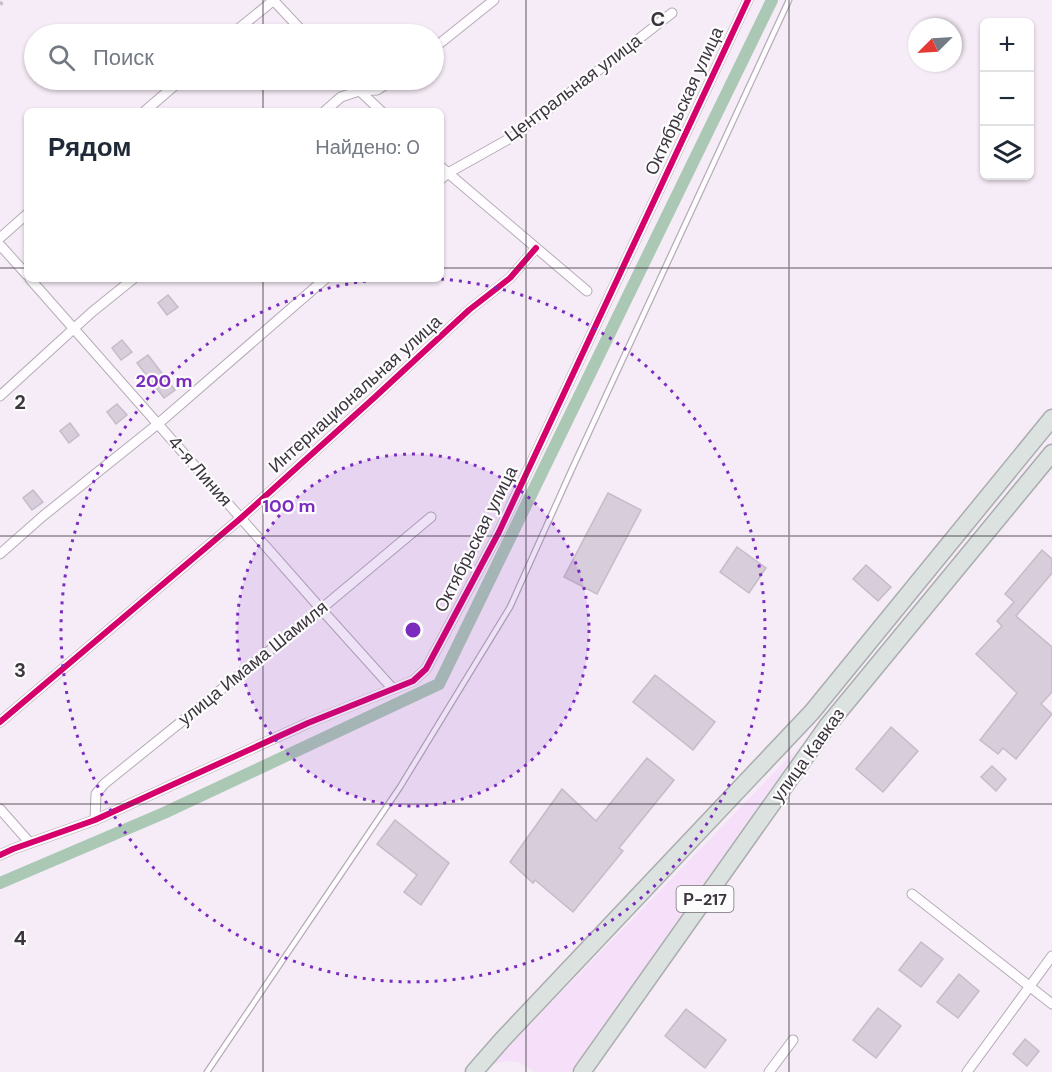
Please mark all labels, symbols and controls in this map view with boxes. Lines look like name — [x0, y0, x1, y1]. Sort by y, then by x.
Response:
text: C — [651, 6, 665, 32]
north arrow — [908, 18, 962, 72]
map controls — [980, 18, 1034, 180]
button: + — [980, 18, 1034, 72]
street label: Октябрьская улица — [639, 22, 729, 179]
search box — [24, 24, 444, 90]
street label: Центральная улица — [500, 28, 647, 147]
icon: search — [45, 41, 78, 74]
text: Поиск — [93, 43, 154, 72]
button: − — [980, 72, 1034, 126]
button: layers — [980, 126, 1034, 180]
text: Рядом — [48, 130, 131, 164]
text: Найдено: 0 — [315, 134, 420, 160]
street label: Интернациональная улица — [263, 309, 447, 478]
text: 200 m — [136, 369, 192, 393]
text: 2 — [14, 389, 26, 415]
street label: 4-я Линия — [162, 430, 238, 512]
street label: Октябрьская улица — [429, 461, 524, 616]
text: 100 m — [262, 494, 316, 518]
street label: улица Имама Шамиля — [173, 595, 333, 731]
centre of rings — [403, 620, 423, 640]
text: 3 — [14, 657, 26, 683]
street label: улица Кавказ — [766, 703, 850, 807]
road number: Р-217 — [676, 886, 734, 912]
text: 4 — [14, 925, 27, 951]

